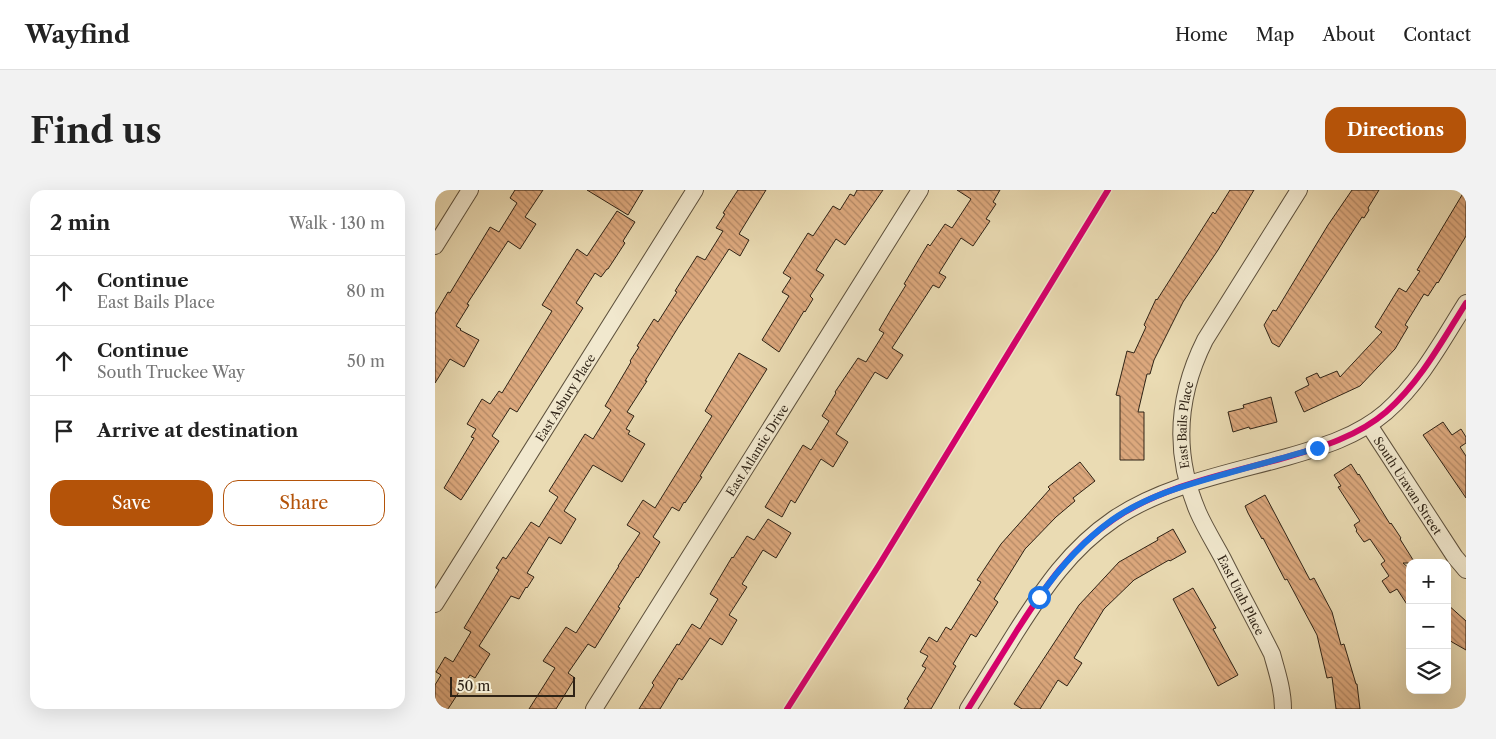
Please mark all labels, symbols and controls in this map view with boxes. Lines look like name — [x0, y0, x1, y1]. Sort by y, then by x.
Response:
text: Wayfind — [25, 20, 130, 49]
text: Home — [1175, 24, 1228, 46]
text: Map — [1256, 24, 1294, 46]
text: About — [1322, 24, 1375, 46]
text: Contact — [1403, 24, 1471, 46]
button: Directions — [1325, 107, 1466, 153]
text: Find us — [30, 109, 162, 152]
text: 2 min — [50, 210, 110, 235]
text: Walk · 130 m — [289, 213, 385, 233]
text: Continue — [97, 269, 189, 292]
icon: ahead — [50, 277, 78, 305]
text: 80 m — [346, 281, 385, 301]
text: East Bails Place — [97, 292, 215, 312]
text: Continue — [97, 339, 189, 362]
icon: ahead — [50, 347, 78, 375]
street label: East Asbury Place — [532, 350, 598, 444]
text: 50 m — [347, 351, 385, 371]
text: South Truckee Way — [97, 362, 245, 382]
street label: East Bails Place — [1174, 379, 1196, 470]
street label: East Atlantic Drive — [722, 401, 791, 499]
icon: arrive — [50, 417, 78, 445]
text: Arrive at destination — [97, 419, 298, 442]
street label: South Uravan Street — [1371, 433, 1446, 538]
route end — [1306, 437, 1329, 460]
button: Save — [50, 480, 213, 526]
button: Share — [223, 480, 385, 526]
street label: East Utah Place — [1214, 552, 1268, 638]
map controls — [1406, 559, 1451, 694]
button: + — [1406, 559, 1451, 604]
route start — [1028, 586, 1051, 609]
button: − — [1406, 604, 1451, 649]
button: layers — [1406, 649, 1451, 694]
scale bar — [450, 674, 575, 697]
text: 50 m — [457, 677, 490, 695]

